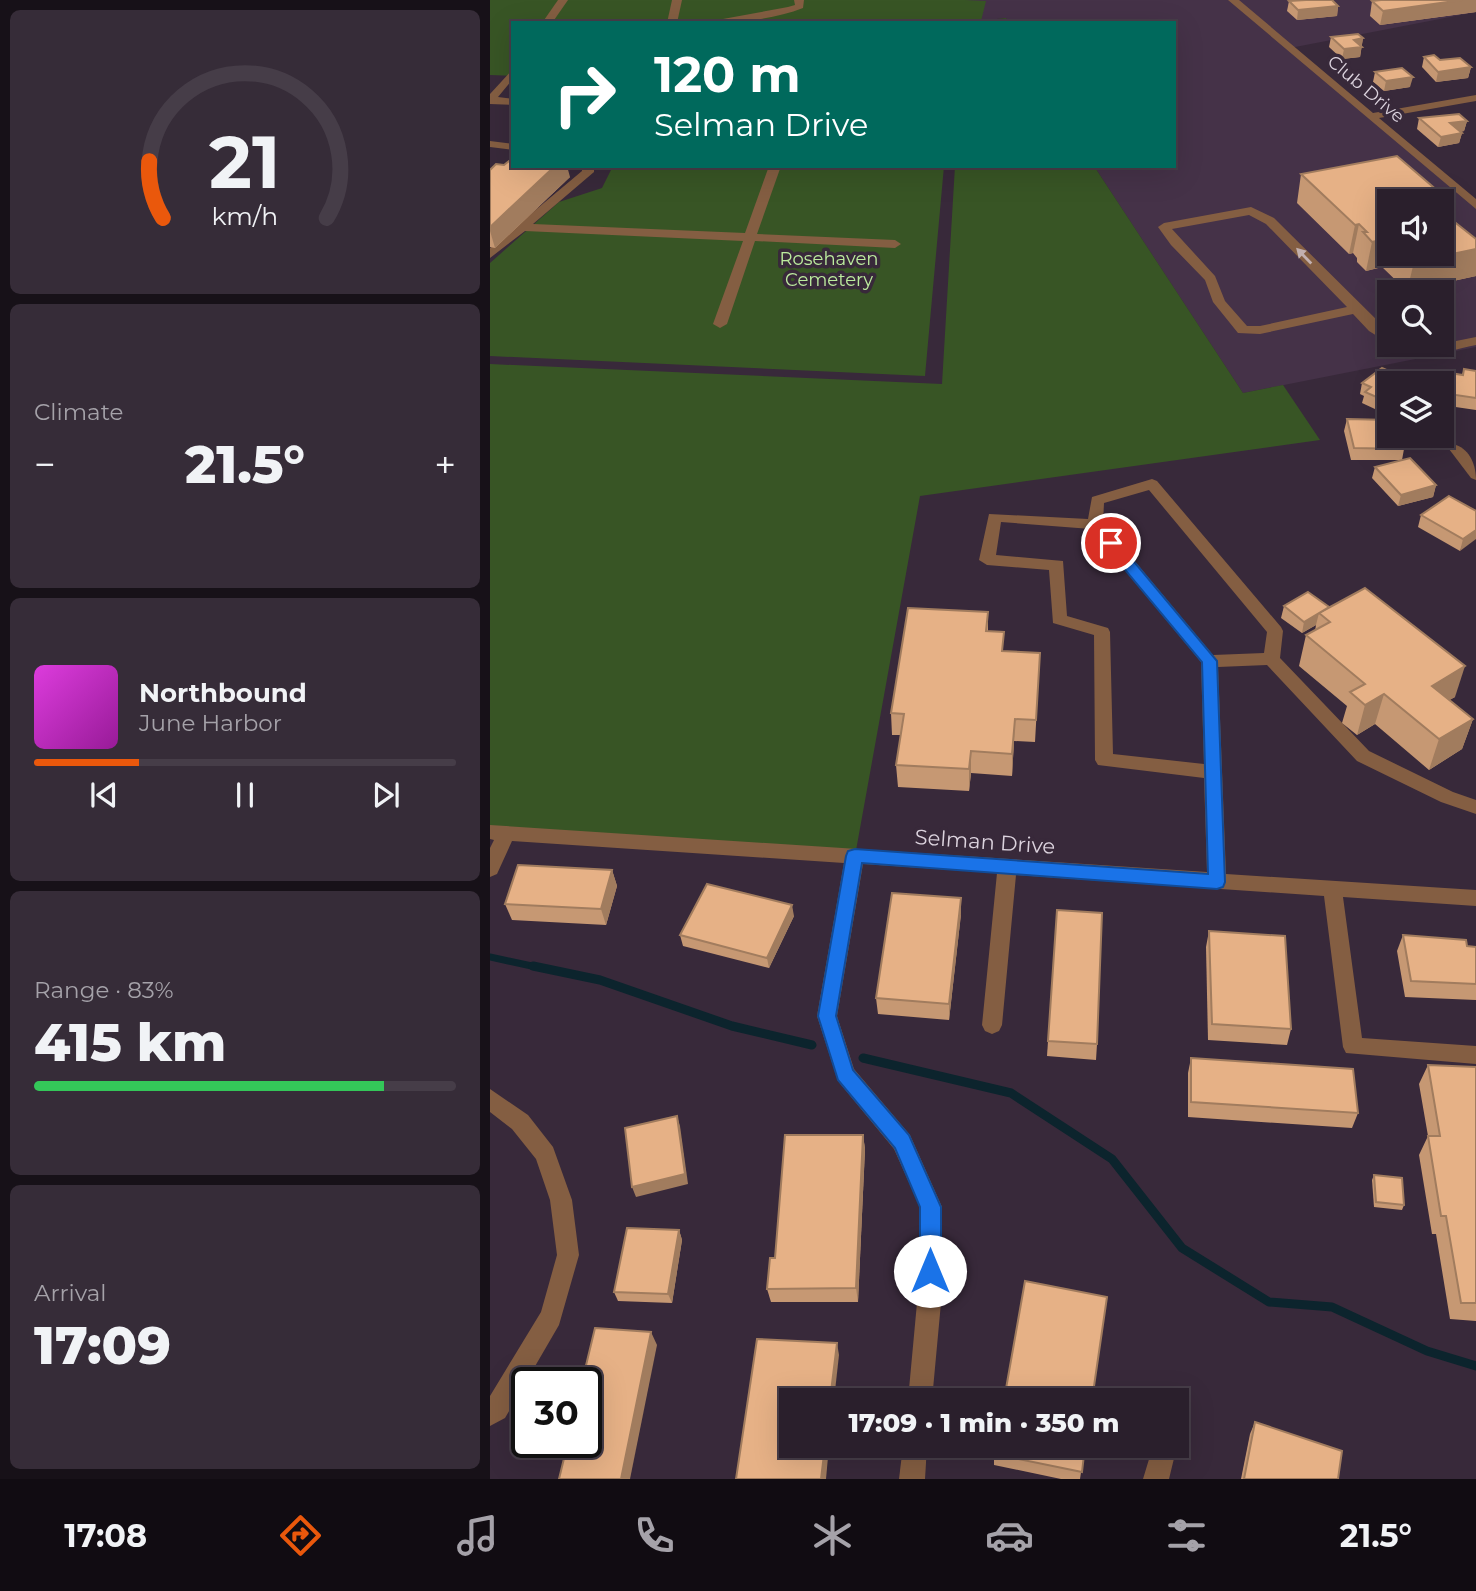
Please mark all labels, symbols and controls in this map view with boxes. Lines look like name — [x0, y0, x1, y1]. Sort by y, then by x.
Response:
text: 120 m — [654, 45, 801, 104]
icon: right — [539, 49, 630, 140]
street label: Club Drive — [1323, 50, 1409, 128]
text: Selman Drive — [654, 105, 868, 144]
text: 21 — [209, 118, 281, 206]
map controls — [1377, 189, 1454, 448]
button: sound — [1377, 189, 1454, 266]
text: km/h — [212, 201, 278, 231]
park label: Rosehaven Cemetery — [779, 248, 879, 291]
one-way arrow — [1297, 248, 1313, 265]
button: search — [1377, 280, 1454, 357]
button: layers — [1377, 371, 1454, 448]
text: Climate — [34, 398, 123, 426]
text: 21.5° — [185, 433, 305, 496]
text: − — [34, 441, 56, 488]
text: + — [434, 441, 456, 488]
pin — [1081, 513, 1141, 573]
icon: arrive — [1092, 524, 1130, 562]
text: Northbound — [139, 677, 307, 709]
text: June Harbor — [139, 709, 282, 737]
icon: previous — [85, 776, 123, 814]
icon: pause — [226, 776, 264, 814]
icon: next — [367, 776, 405, 814]
street label: Selman Drive — [914, 824, 1056, 859]
text: Range · 83% — [34, 976, 174, 1004]
text: 415 km — [34, 1011, 226, 1074]
position arrow — [893, 1234, 967, 1308]
text: Arrival — [34, 1279, 107, 1307]
text: 17:09 — [34, 1314, 171, 1377]
speed limit sign: 30 — [511, 1367, 602, 1458]
text: 17:09 · 1 min · 350 m — [849, 1407, 1119, 1439]
icon: directions — [276, 1511, 325, 1560]
icon: music — [453, 1511, 502, 1560]
icon: phone — [630, 1511, 679, 1560]
icon: climate — [808, 1511, 857, 1560]
icon: car — [985, 1511, 1034, 1560]
icon: filters — [1162, 1511, 1211, 1560]
text: 17:08 — [64, 1516, 147, 1555]
text: 21.5° — [1340, 1516, 1412, 1555]

